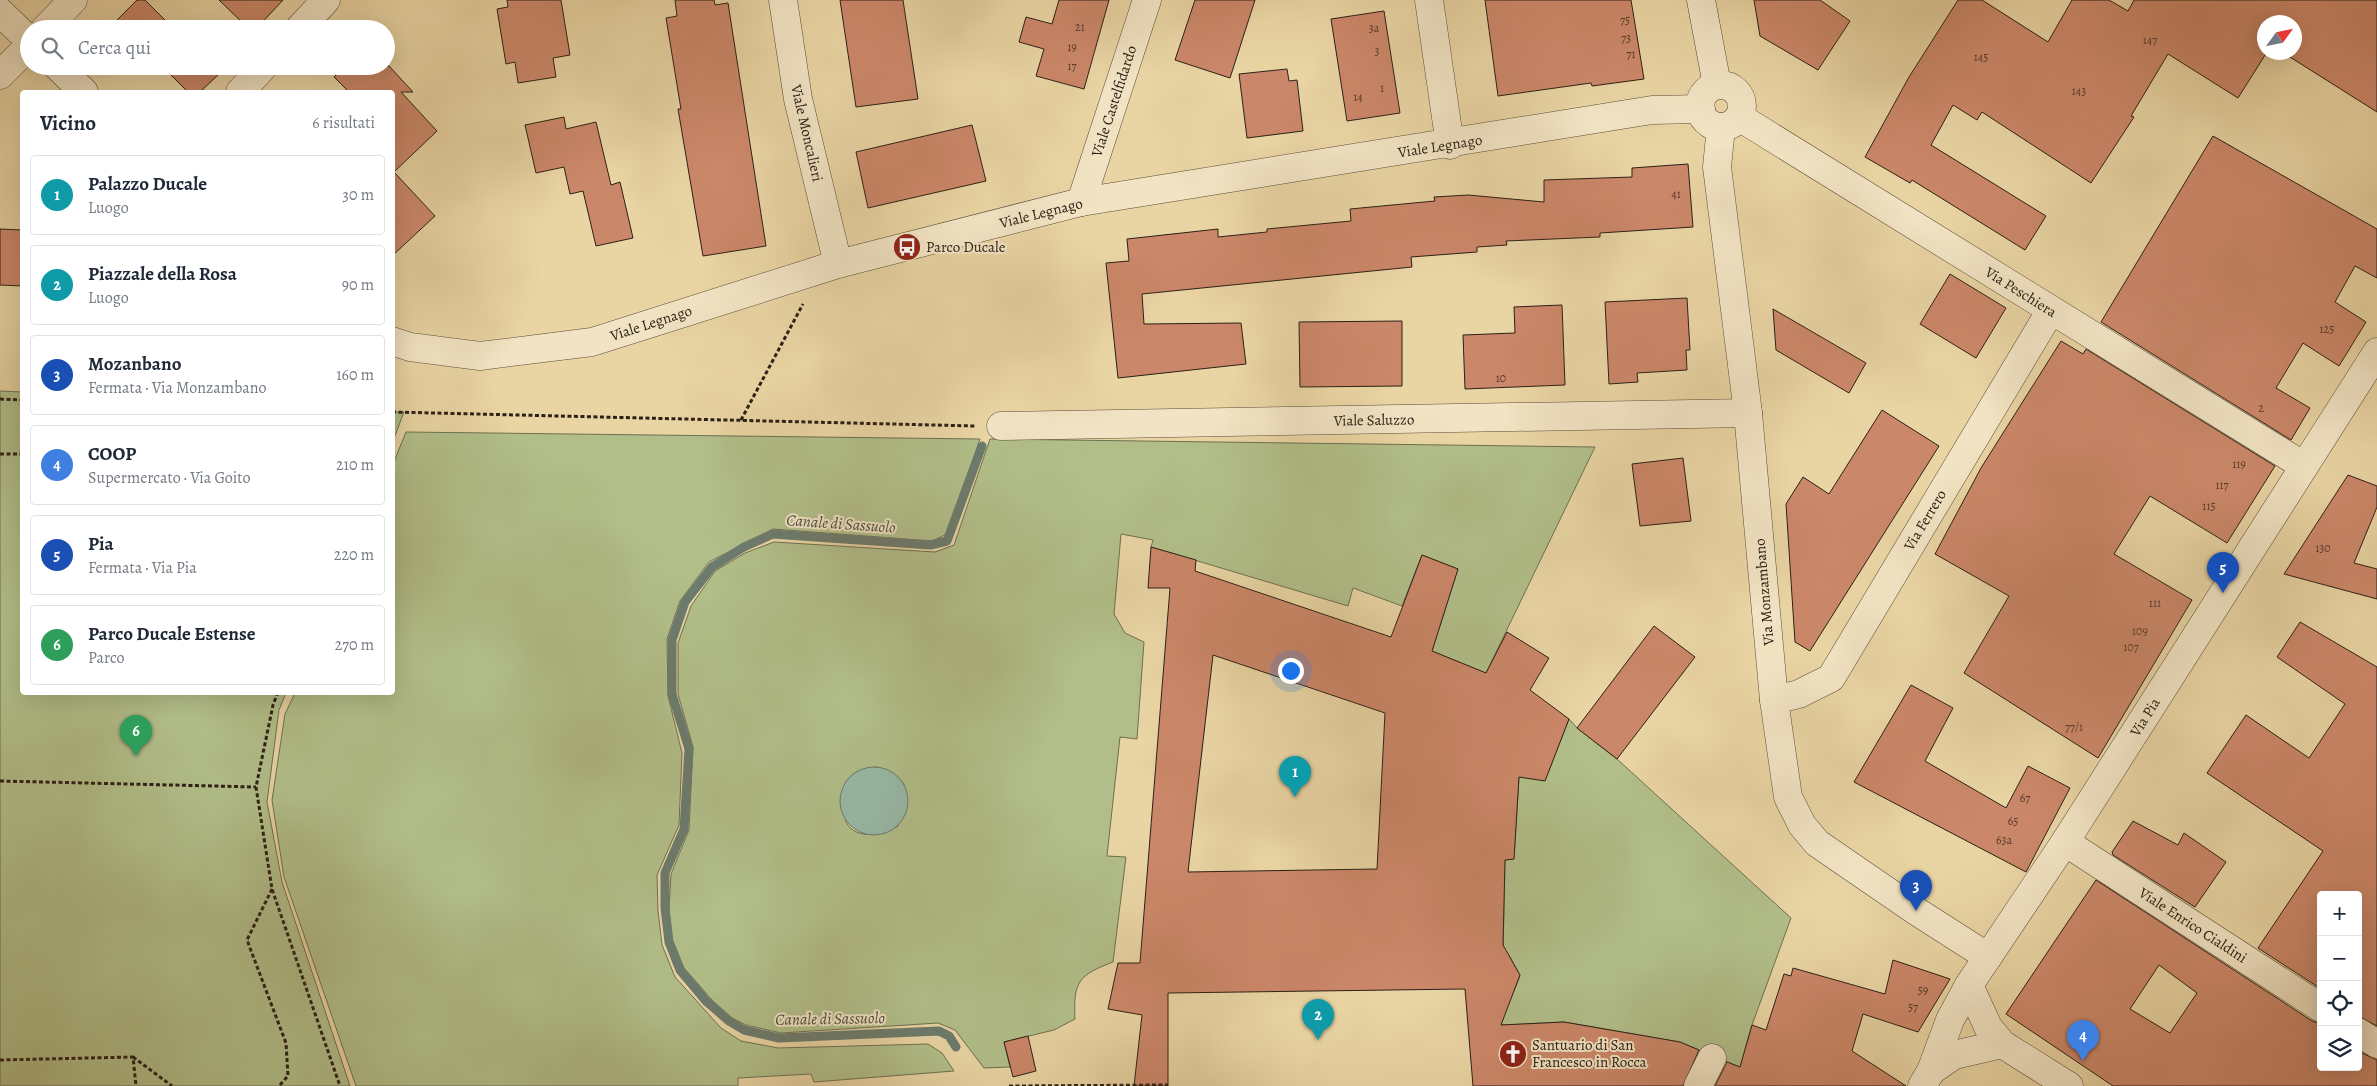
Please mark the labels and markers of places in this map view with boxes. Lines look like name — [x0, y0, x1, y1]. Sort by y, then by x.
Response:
bus stop icon: Parco Ducale — [892, 232, 922, 262]
place label: Parco Ducale — [926, 237, 1006, 257]
pin: 5 — [2207, 552, 2239, 593]
pin: 6 — [120, 715, 152, 756]
pin: 1 — [1279, 756, 1311, 797]
pin: 3 — [1900, 870, 1932, 911]
pin: 2 — [1302, 999, 1334, 1040]
pin: 4 — [2067, 1020, 2099, 1061]
place label: Santuario di San Francesco in Rocca — [1532, 1035, 1647, 1072]
church icon: Santuario di San Francesco in Rocca — [1498, 1039, 1528, 1069]

